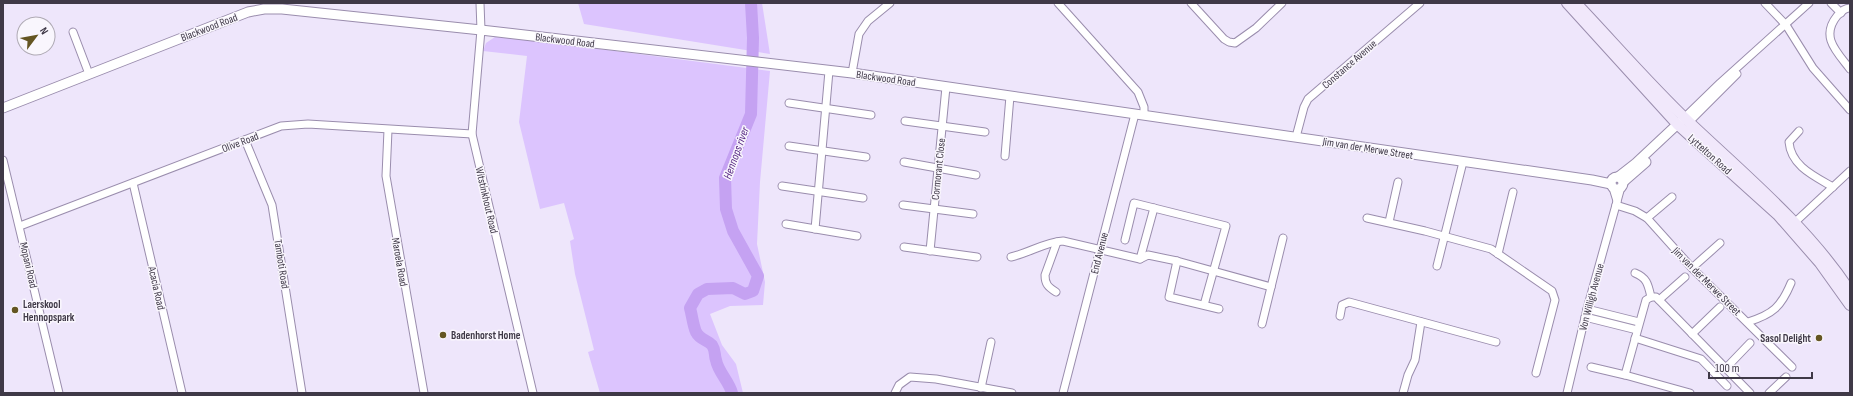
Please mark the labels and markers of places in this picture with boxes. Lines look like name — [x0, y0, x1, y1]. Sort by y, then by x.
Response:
place label: Laerskool Hennopspark — [23, 298, 75, 324]
marker: Laerskool Hennopspark — [10, 305, 20, 315]
place label: Badenhorst Home — [451, 329, 521, 342]
marker: Badenhorst Home — [438, 330, 448, 340]
place label: Sasol Delight — [1760, 332, 1811, 345]
marker: Sasol Delight — [1814, 333, 1824, 343]

